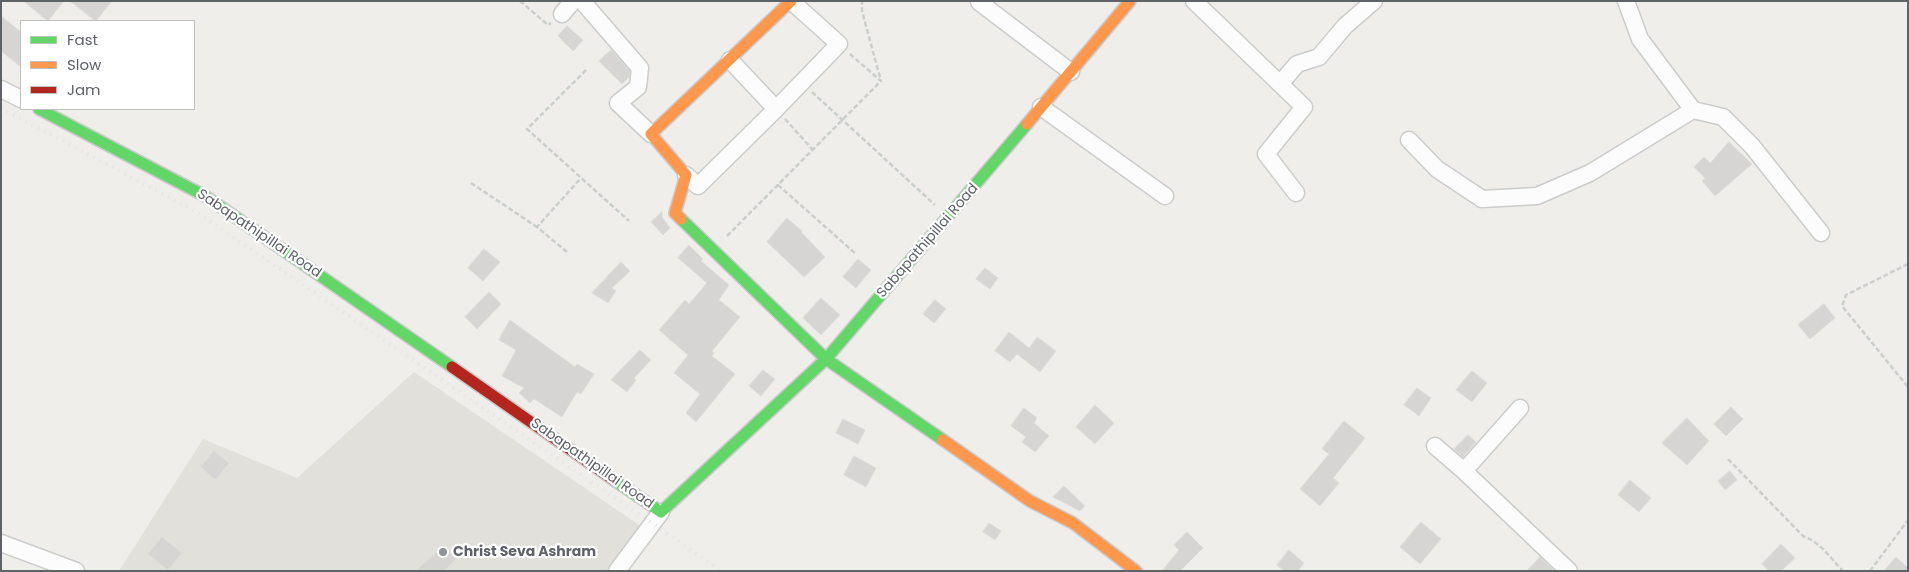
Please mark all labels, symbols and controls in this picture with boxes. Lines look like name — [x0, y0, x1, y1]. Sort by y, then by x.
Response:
legend — [20, 20, 195, 110]
text: Fast — [67, 29, 98, 50]
text: Slow — [67, 54, 101, 75]
text: Jam — [67, 79, 101, 100]
street label: Sabapathipillai Road — [874, 180, 982, 302]
street label: Sabapathipillai Road — [194, 186, 324, 282]
street label: Sabapathipillai Road — [527, 415, 657, 513]
place label: Christ Seva Ashram — [453, 544, 596, 560]
marker: Christ Seva Ashram — [437, 546, 449, 558]

